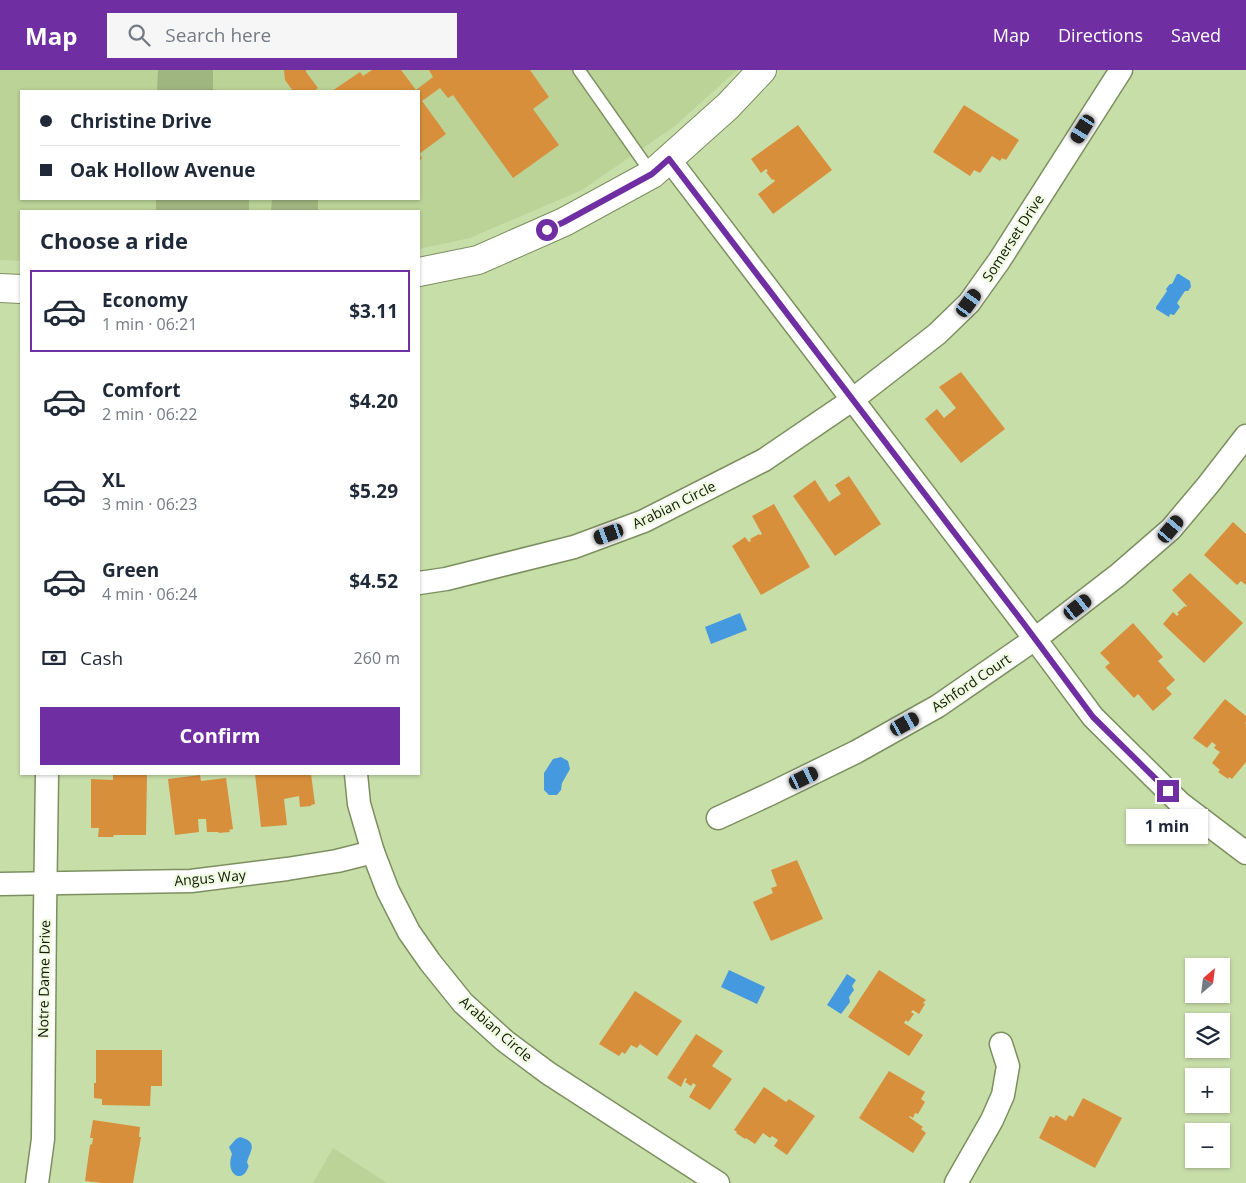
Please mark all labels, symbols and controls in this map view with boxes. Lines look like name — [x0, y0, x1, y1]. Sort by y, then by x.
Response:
search box — [107, 13, 457, 58]
text: Map — [25, 19, 77, 52]
icon: search — [125, 21, 153, 49]
text: Search here — [165, 22, 271, 48]
text: Map — [993, 23, 1030, 47]
text: Directions — [1058, 23, 1143, 47]
text: Saved — [1171, 23, 1221, 47]
text: Christine Drive — [70, 108, 212, 134]
car — [1068, 112, 1097, 146]
text: Oak Hollow Avenue — [70, 157, 256, 183]
street label: Somerset Drive — [977, 190, 1048, 285]
route start — [536, 219, 558, 241]
text: Choose a ride — [40, 225, 188, 255]
car — [954, 286, 983, 320]
text: Economy — [102, 287, 188, 313]
icon: car — [42, 289, 87, 334]
text: $3.11 — [349, 298, 398, 324]
text: 1 min · 06:21 — [102, 313, 197, 335]
text: Comfort — [102, 377, 181, 403]
icon: car — [42, 379, 87, 424]
text: $4.20 — [349, 388, 398, 414]
text: 2 min · 06:22 — [102, 403, 197, 425]
text: XL — [102, 467, 125, 493]
icon: car — [42, 469, 87, 514]
street label: Arabian Circle — [629, 476, 719, 533]
text: $5.29 — [349, 478, 398, 504]
text: 3 min · 06:23 — [102, 493, 197, 515]
car — [1155, 513, 1186, 545]
car — [592, 522, 625, 546]
text: Green — [102, 557, 159, 583]
icon: car — [42, 559, 87, 604]
text: $4.52 — [349, 568, 398, 594]
text: 4 min · 06:24 — [102, 583, 197, 605]
car — [1061, 592, 1094, 622]
icon: cash — [40, 644, 68, 672]
text: Cash — [80, 645, 123, 671]
text: 260 m — [354, 647, 400, 669]
street label: Ashford Court — [927, 649, 1014, 716]
button: Confirm — [40, 707, 400, 765]
car — [888, 710, 921, 738]
car — [787, 765, 820, 791]
route end — [1157, 780, 1179, 802]
callout: 1 min — [1127, 808, 1209, 844]
text: 1 min — [1145, 815, 1189, 837]
street label: Angus Way — [173, 865, 247, 890]
street label: Notre Dame Drive — [33, 920, 54, 1038]
north arrow — [1185, 958, 1230, 1002]
map controls — [1185, 958, 1230, 1168]
street label: Arabian Circle — [456, 992, 537, 1066]
button: layers — [1185, 1013, 1230, 1058]
button: + — [1185, 1068, 1230, 1113]
button: − — [1185, 1123, 1230, 1168]

